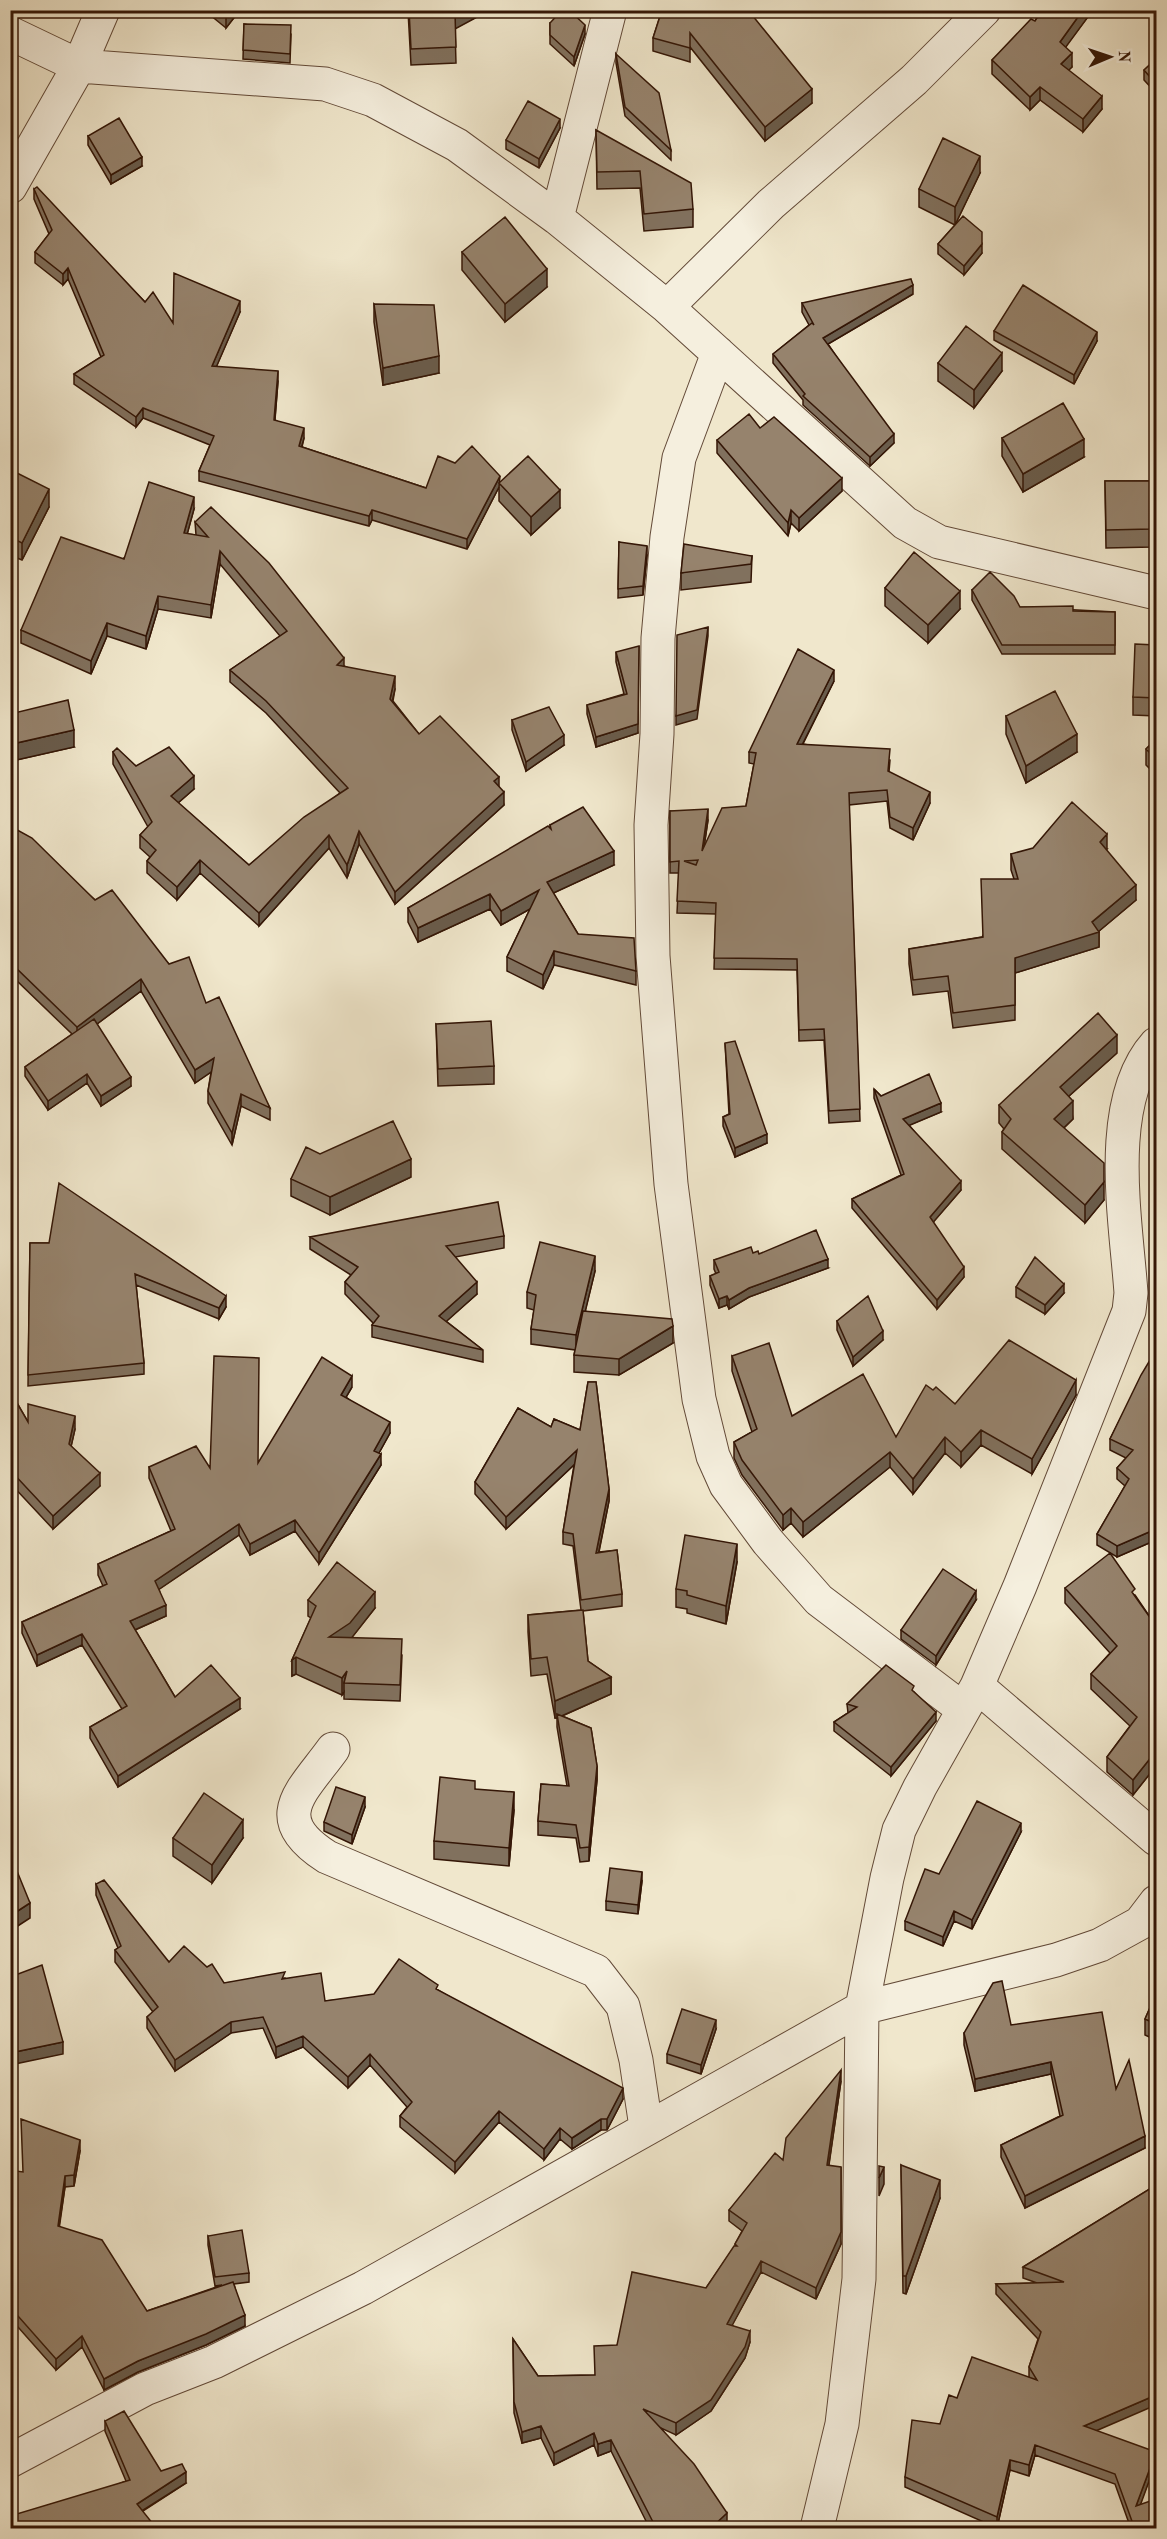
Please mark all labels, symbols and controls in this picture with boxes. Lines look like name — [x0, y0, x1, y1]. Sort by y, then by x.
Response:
north arrow — [1080, 27, 1140, 87]
text: N — [1115, 50, 1131, 64]

